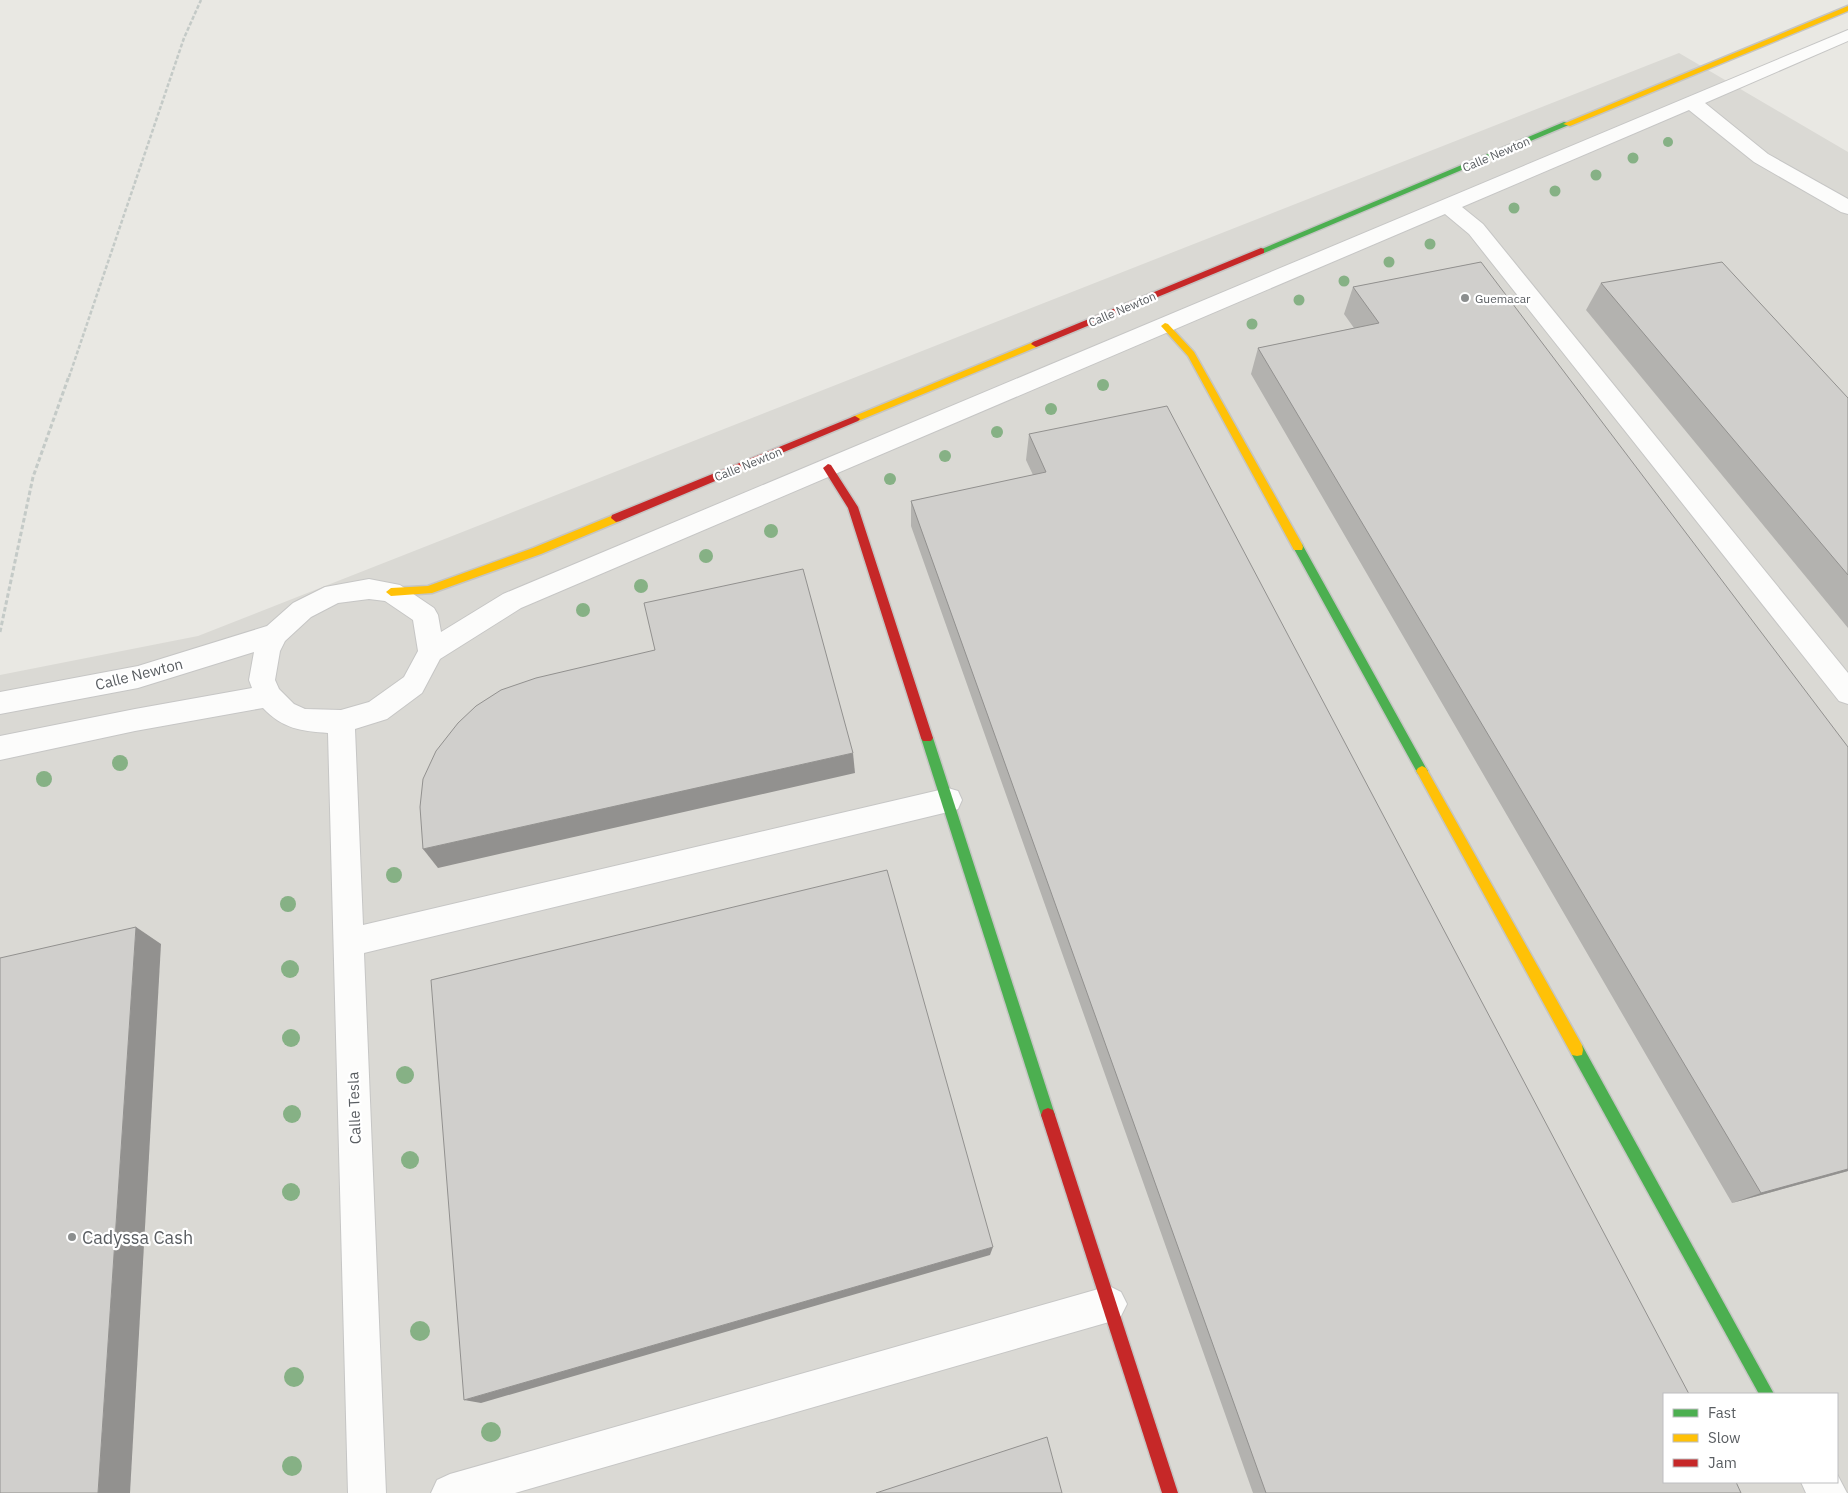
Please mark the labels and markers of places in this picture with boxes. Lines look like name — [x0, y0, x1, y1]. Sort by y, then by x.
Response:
place label: Guemacar — [1475, 291, 1531, 306]
marker: Guemacar — [1459, 292, 1471, 304]
place label: Cadyssa Cash — [82, 1226, 193, 1249]
marker: Cadyssa Cash — [66, 1231, 78, 1243]

